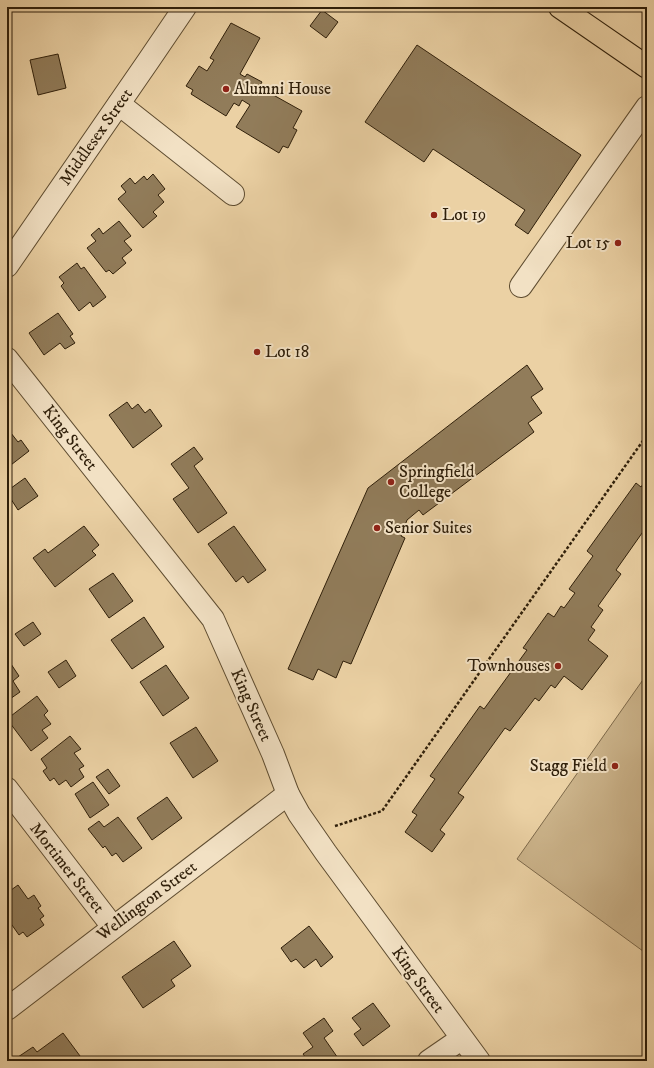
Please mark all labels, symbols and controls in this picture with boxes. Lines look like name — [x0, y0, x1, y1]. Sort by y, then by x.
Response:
place label: Alumni House — [234, 78, 331, 100]
street label: Middlesex Street — [54, 84, 138, 190]
marker: Alumni House — [221, 84, 231, 94]
place label: Lot 19 — [442, 204, 486, 226]
marker: Lot 19 — [429, 210, 439, 220]
place label: Lot 15 — [566, 232, 611, 254]
marker: Lot 15 — [613, 238, 623, 248]
place label: Lot 18 — [265, 341, 309, 363]
marker: Lot 18 — [252, 347, 262, 357]
street label: King Street — [38, 401, 103, 476]
place label: Springfield College — [399, 461, 475, 503]
marker: Springfield College — [386, 477, 396, 487]
place label: Senior Suites — [385, 517, 472, 539]
marker: Senior Suites — [372, 523, 382, 533]
place label: Townhouses — [467, 655, 550, 677]
marker: Townhouses — [553, 661, 563, 671]
street label: King Street — [225, 665, 277, 745]
place label: Stagg Field — [530, 755, 608, 777]
marker: Stagg Field — [610, 761, 620, 771]
street label: Mortimer Street — [25, 818, 110, 918]
street label: Wellington Street — [92, 856, 202, 946]
street label: King Street — [386, 942, 450, 1018]

